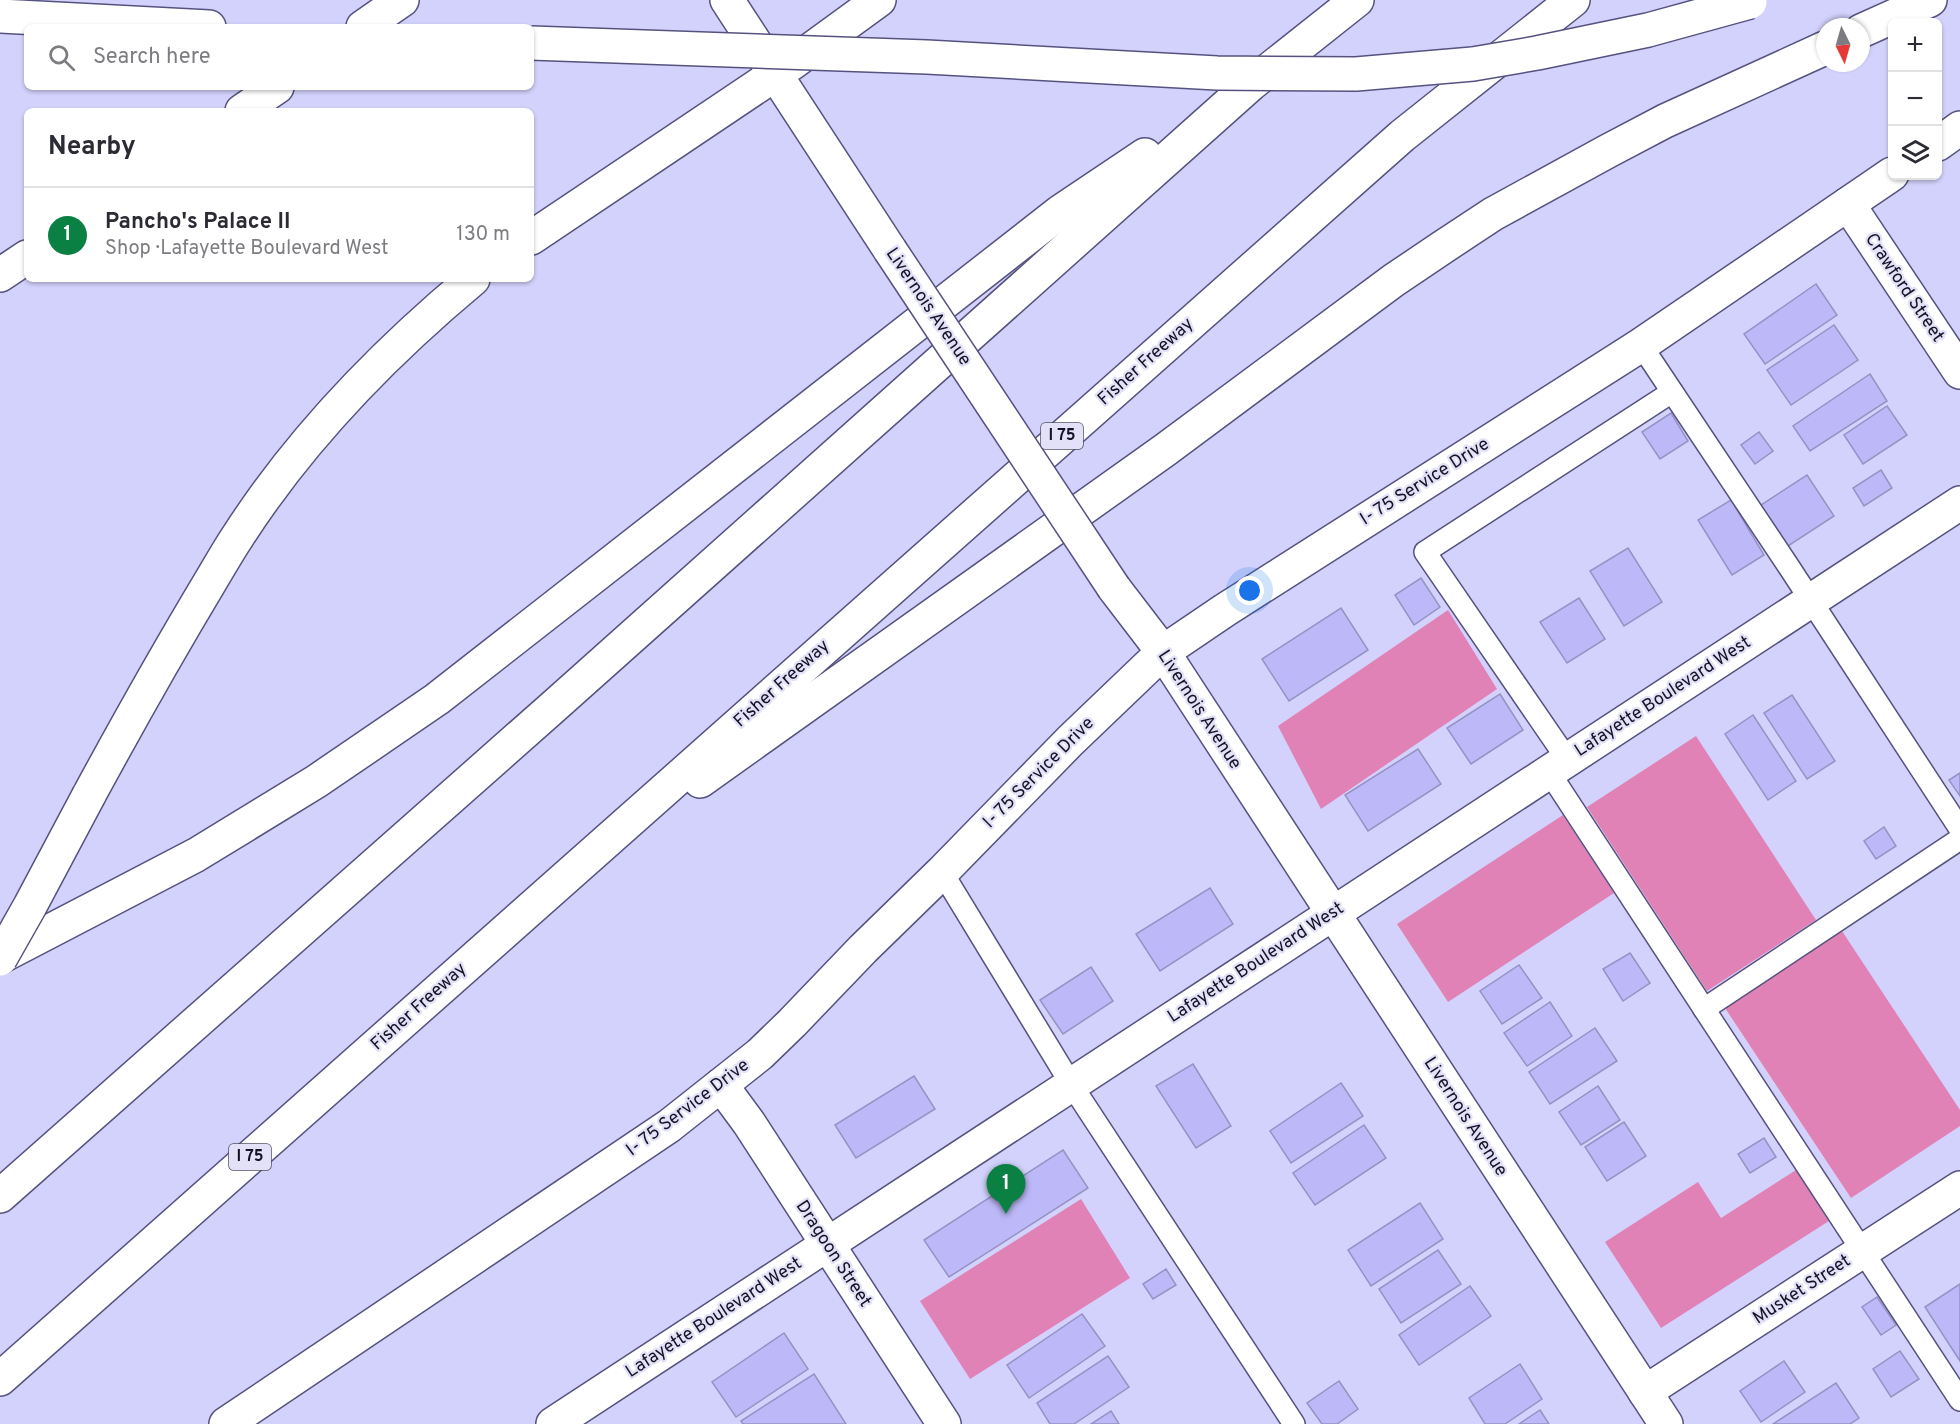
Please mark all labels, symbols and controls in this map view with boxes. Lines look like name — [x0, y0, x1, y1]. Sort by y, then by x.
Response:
north arrow — [1816, 18, 1870, 72]
map controls — [1888, 18, 1942, 180]
button: + — [1888, 18, 1942, 72]
search box — [24, 24, 534, 90]
icon: search — [45, 41, 78, 74]
text: Search here — [93, 44, 211, 71]
button: − — [1888, 72, 1942, 126]
button: layers — [1888, 126, 1942, 180]
text: Nearby — [48, 131, 136, 164]
text: Pancho's Palace II — [105, 209, 290, 236]
text: 1 — [64, 222, 72, 248]
text: 130 m — [456, 222, 510, 248]
street label: Crawford Street — [1859, 229, 1949, 347]
text: Shop · Lafayette Boulevard West — [105, 236, 389, 262]
street label: Livernois Avenue — [880, 243, 976, 371]
street label: Fisher Freeway — [1093, 313, 1199, 411]
road number: I 75 — [1041, 423, 1083, 449]
street label: I- 75 Service Drive — [1356, 433, 1494, 531]
your location — [1235, 576, 1264, 605]
street label: Lafayette Boulevard West — [1571, 631, 1755, 763]
street label: Fisher Freeway — [729, 635, 835, 733]
street label: Livernois Avenue — [1152, 646, 1246, 774]
street label: I- 75 Service Drive — [978, 712, 1100, 834]
street label: Lafayette Boulevard West — [1164, 897, 1348, 1029]
street label: Fisher Freeway — [366, 958, 472, 1056]
street label: Livernois Avenue — [1418, 1053, 1512, 1181]
street label: I- 75 Service Drive — [622, 1054, 754, 1162]
road number: I 75 — [229, 1144, 271, 1170]
pin: 1 — [986, 1164, 1026, 1214]
street label: Dragoon Street — [790, 1196, 876, 1312]
street label: Musket Street — [1749, 1250, 1855, 1330]
street label: Lafayette Boulevard West — [622, 1252, 806, 1384]

